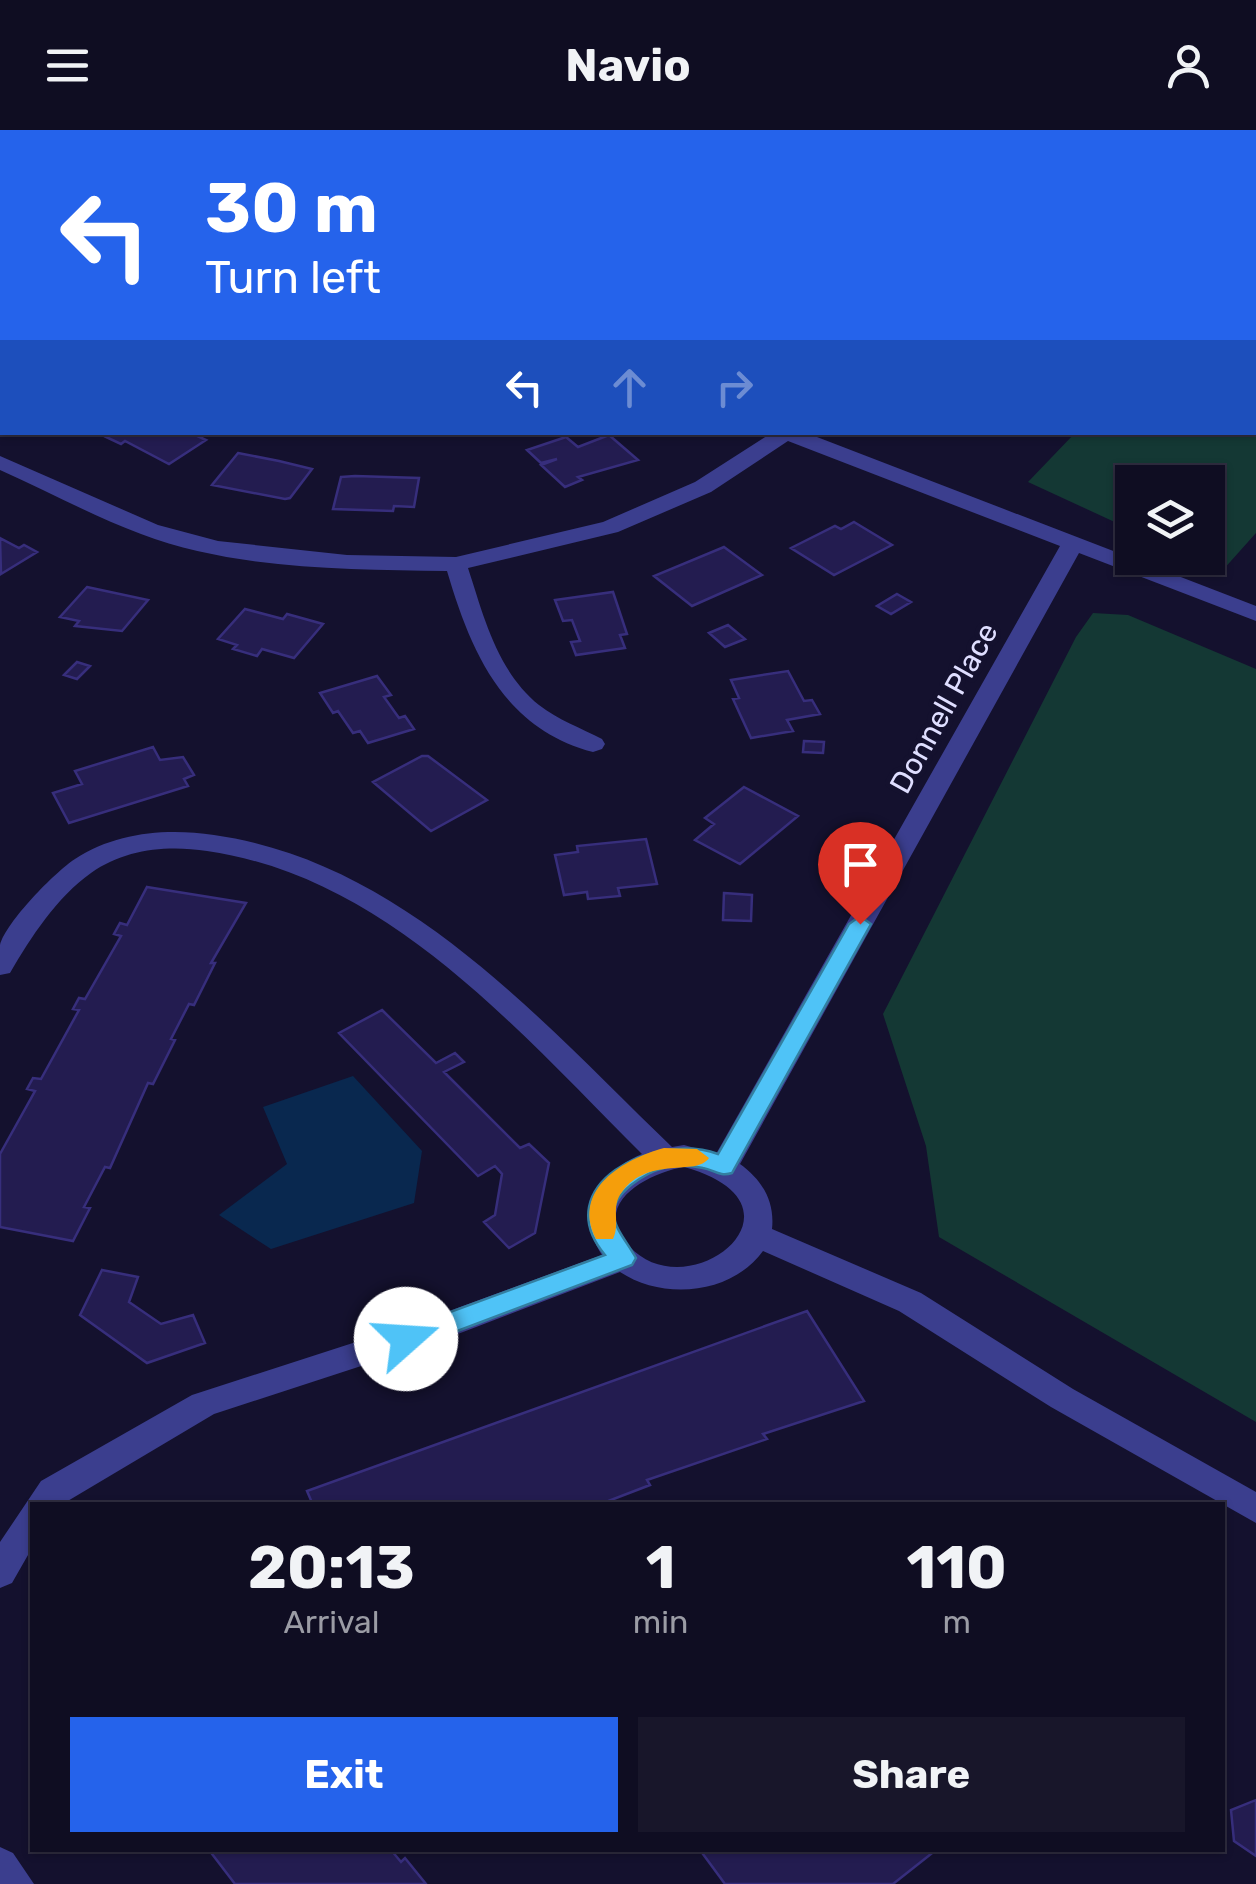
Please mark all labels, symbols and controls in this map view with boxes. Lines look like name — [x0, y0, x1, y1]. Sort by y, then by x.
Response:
icon: menu — [40, 38, 95, 93]
icon: person — [1161, 38, 1216, 93]
text: Navio — [565, 39, 691, 92]
text: 30 m — [205, 167, 378, 250]
icon: left — [40, 170, 170, 300]
text: Turn left — [205, 251, 381, 304]
icon: left — [497, 360, 552, 415]
icon: ahead — [602, 360, 657, 415]
icon: right — [707, 360, 762, 415]
map controls — [1115, 465, 1225, 575]
button: layers — [1115, 465, 1225, 575]
street label: Donnell Place — [882, 616, 1006, 800]
pin — [818, 822, 903, 925]
icon: arrive — [833, 837, 888, 892]
position arrow — [354, 1287, 458, 1391]
text: 20:13 — [248, 1532, 415, 1603]
text: 1 — [646, 1532, 676, 1603]
text: 110 — [906, 1532, 1007, 1603]
text: Arrival — [283, 1603, 379, 1641]
text: min — [633, 1603, 688, 1641]
text: m — [942, 1603, 971, 1641]
button: Exit — [70, 1717, 618, 1832]
button: Share — [638, 1717, 1185, 1832]

